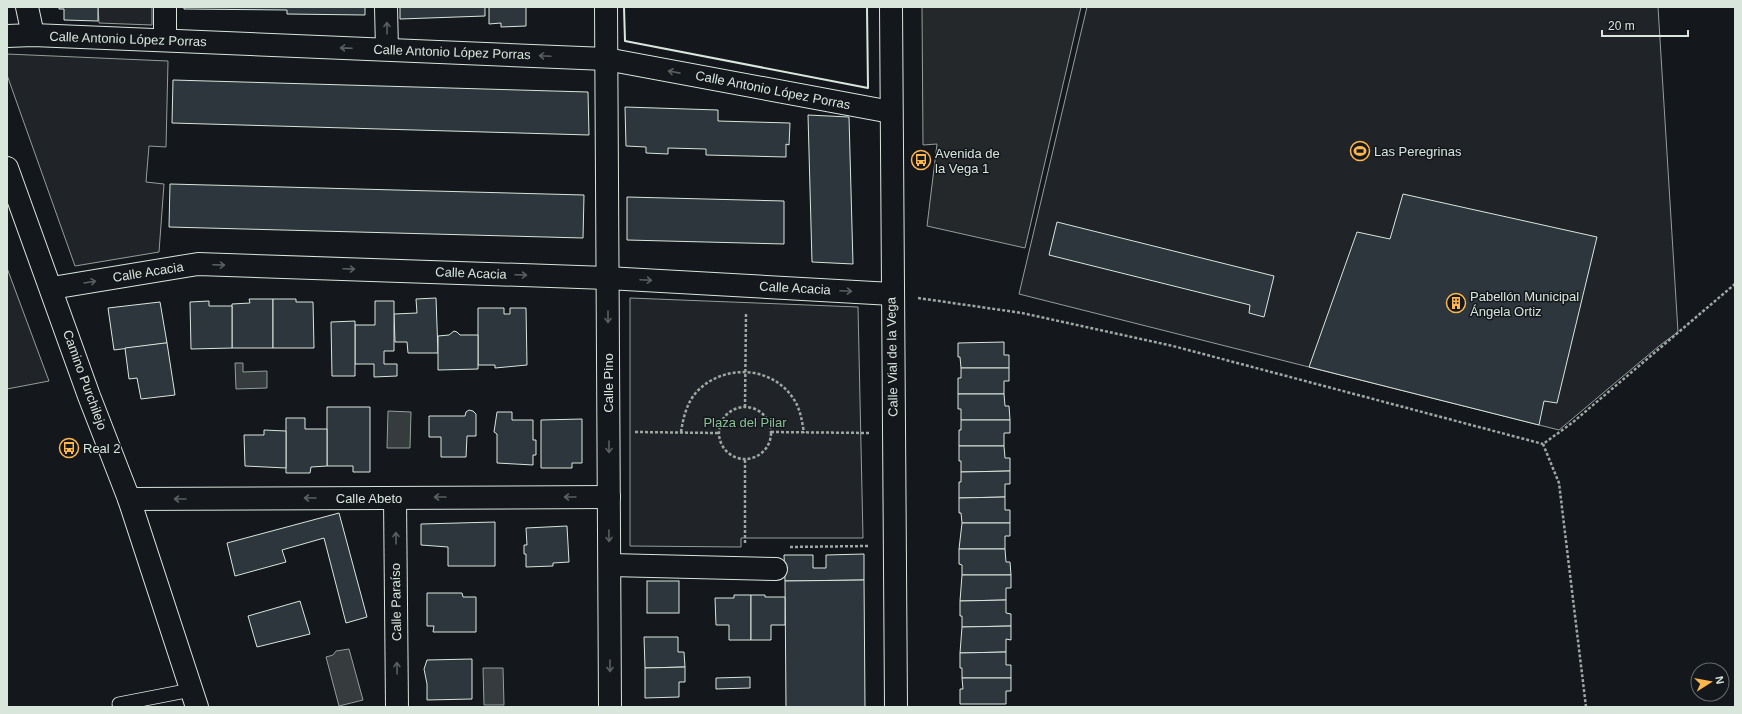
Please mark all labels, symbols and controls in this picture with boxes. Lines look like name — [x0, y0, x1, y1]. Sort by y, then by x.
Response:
scale bar — [1602, 12, 1688, 38]
text: 20 m — [1608, 19, 1635, 33]
one-way arrow — [383, 22, 391, 35]
street label: Calle Antonio López Porras — [49, 29, 207, 49]
street label: Calle Antonio López Porras — [373, 42, 531, 62]
one-way arrow — [340, 44, 353, 51]
one-way arrow — [539, 53, 552, 60]
one-way arrow — [668, 67, 681, 75]
street label: Calle Antonio López Porras — [694, 68, 852, 112]
sports icon: Las Peregrinas — [1349, 140, 1371, 162]
place label: Las Peregrinas — [1374, 144, 1462, 159]
place label: Avenida de la Vega 1 — [935, 146, 1000, 176]
bus stop icon: Avenida de la Vega 1 — [910, 149, 932, 171]
street label: Calle Acacia — [111, 259, 185, 285]
one-way arrow — [212, 261, 225, 269]
street label: Calle Acacia — [435, 264, 508, 282]
one-way arrow — [342, 265, 355, 273]
one-way arrow — [514, 271, 527, 279]
one-way arrow — [639, 276, 652, 284]
one-way arrow — [83, 278, 96, 286]
street label: Calle Acacia — [759, 279, 832, 297]
one-way arrow — [839, 288, 852, 295]
place label: Pabellón Municipal Ángela Ortiz — [1470, 289, 1579, 319]
building icon: Pabellón Municipal Ángela Ortiz — [1445, 292, 1467, 314]
street label: Calle Vial de la Vega — [883, 296, 901, 417]
one-way arrow — [604, 310, 612, 323]
street label: Camino Purchilejo — [60, 328, 110, 432]
street label: Calle Pino — [601, 353, 616, 413]
park label: Plaza del Pilar — [703, 415, 787, 430]
bus stop icon: Real 2 — [58, 437, 80, 459]
one-way arrow — [605, 440, 613, 453]
place label: Real 2 — [83, 441, 121, 456]
street label: Calle Abeto — [336, 491, 402, 506]
one-way arrow — [434, 493, 447, 501]
one-way arrow — [564, 493, 577, 501]
one-way arrow — [304, 494, 317, 502]
one-way arrow — [174, 495, 187, 503]
one-way arrow — [605, 529, 613, 542]
one-way arrow — [392, 532, 399, 545]
street label: Calle Paraíso — [388, 563, 404, 641]
one-way arrow — [606, 659, 614, 672]
one-way arrow — [393, 662, 401, 675]
north arrow — [1690, 662, 1730, 702]
text: N — [1713, 675, 1726, 685]

